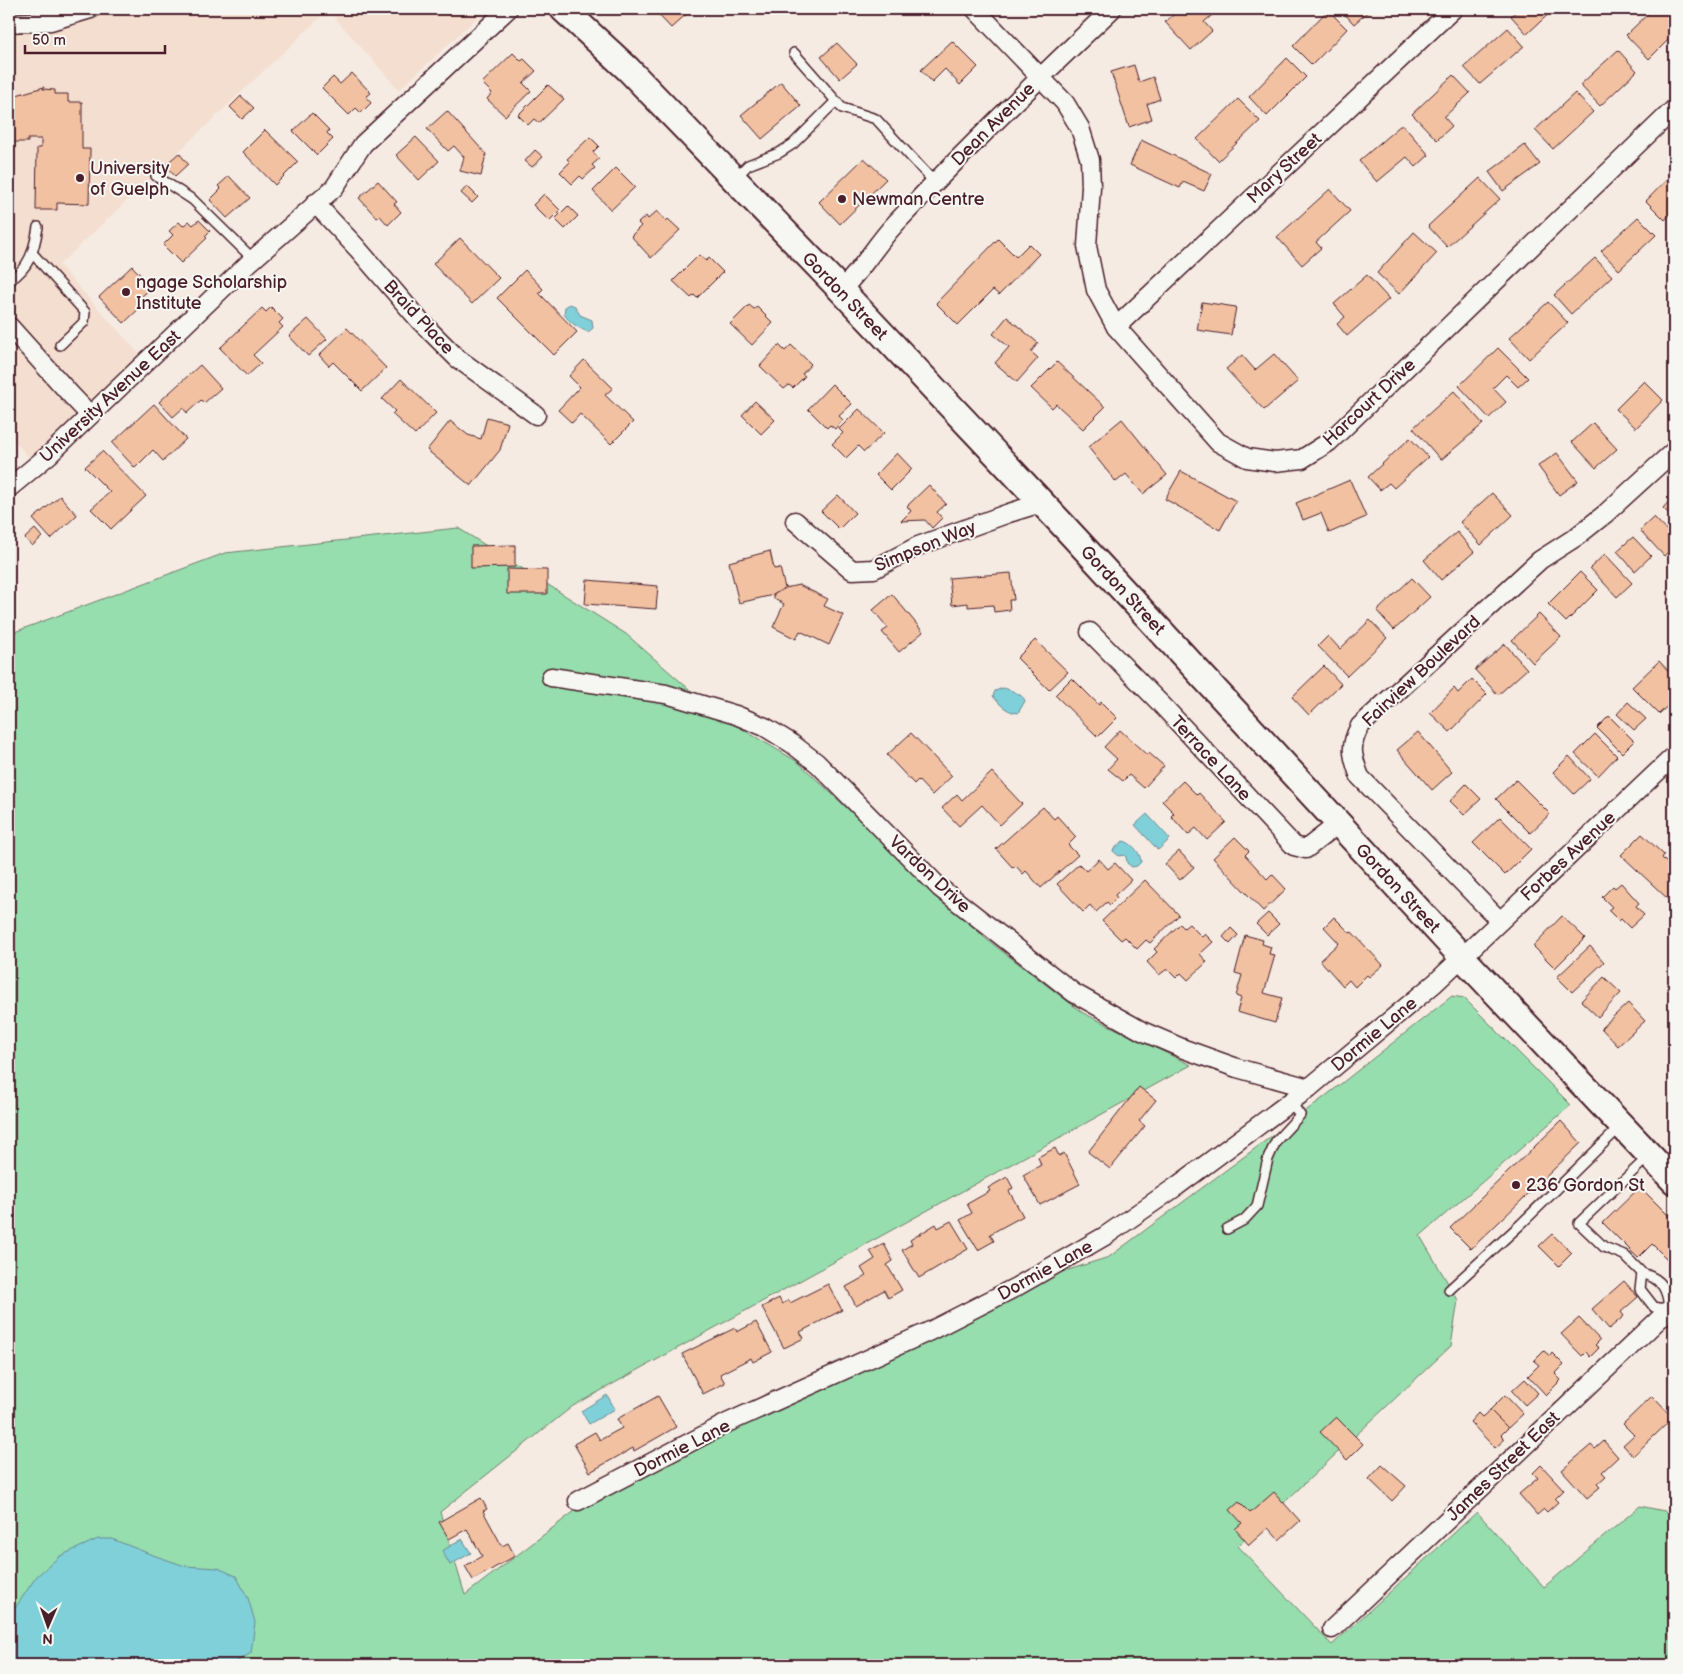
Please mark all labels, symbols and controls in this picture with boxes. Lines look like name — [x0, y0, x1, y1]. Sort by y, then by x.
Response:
scale bar — [25, 22, 165, 54]
text: 50 m — [32, 31, 66, 50]
street label: Dean Avenue — [947, 78, 1040, 170]
street label: Mary Street — [1243, 128, 1326, 208]
place label: University of Guelph — [90, 158, 170, 200]
marker: University of Guelph — [74, 172, 86, 184]
place label: Newman Centre — [852, 189, 985, 210]
marker: Newman Centre — [836, 193, 848, 205]
street label: Gordon Street — [797, 248, 892, 345]
place label: ngage Scholarship Institute — [136, 272, 287, 314]
street label: Braid Place — [379, 276, 458, 359]
marker: ngage Scholarship Institute — [120, 286, 132, 298]
street label: University Avenue East — [36, 325, 185, 467]
street label: Harcourt Drive — [1319, 354, 1420, 450]
street label: Simpson Way — [871, 516, 980, 576]
street label: Gordon Street — [1076, 541, 1170, 640]
street label: Fairview Boulevard — [1358, 611, 1485, 731]
street label: Terrace Lane — [1166, 712, 1255, 805]
street label: Forbes Avenue — [1517, 807, 1620, 906]
street label: Vardon Drive — [884, 831, 975, 918]
street label: Gordon Street — [1351, 839, 1445, 938]
street label: Dormie Lane — [1327, 992, 1422, 1076]
place label: 236 Gordon St — [1526, 1175, 1645, 1196]
marker: 236 Gordon St — [1510, 1179, 1522, 1191]
street label: Dormie Lane — [994, 1236, 1097, 1305]
street label: James Street East — [1442, 1407, 1565, 1526]
street label: Dormie Lane — [631, 1415, 734, 1482]
north arrow — [22, 1602, 72, 1652]
text: N — [42, 1630, 53, 1647]

